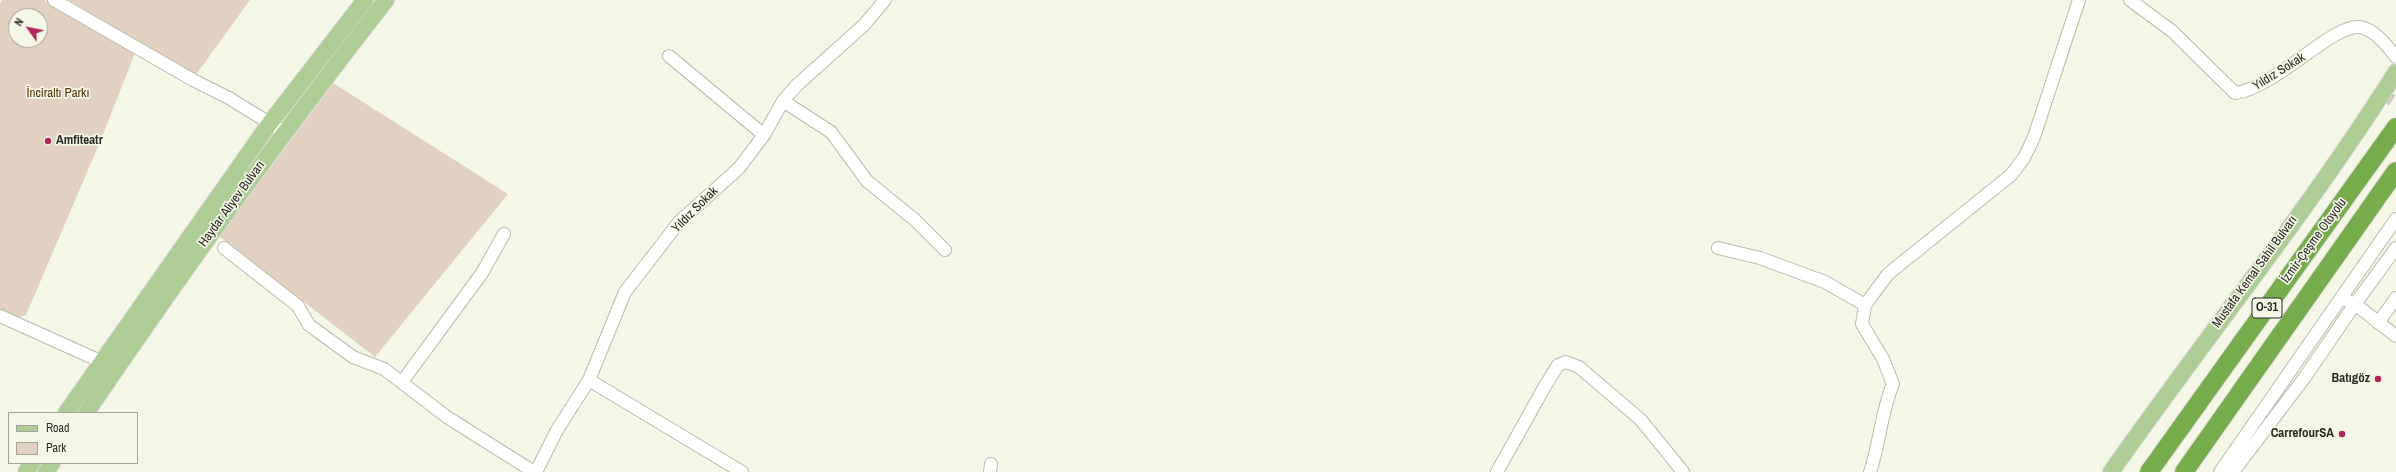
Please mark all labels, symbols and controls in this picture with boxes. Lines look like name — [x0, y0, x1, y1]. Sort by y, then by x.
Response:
north arrow — [8, 8, 48, 48]
text: N — [11, 15, 26, 29]
street label: Yıldız Sokak — [2250, 50, 2308, 94]
park label: İnciraltı Parkı — [27, 86, 89, 102]
place label: Amfiteatr — [56, 133, 103, 149]
marker: Amfiteatr — [43, 136, 53, 146]
street label: Haydar Aliyev Bulvarı — [196, 158, 268, 250]
street label: Yıldız Sokak — [669, 184, 721, 236]
street label: İzmir-Çeşme Otoyolu — [2278, 196, 2350, 286]
street label: Mustafa Kemal Sahil Bulvarı — [2209, 213, 2301, 331]
road number: O-31 — [2252, 298, 2282, 318]
place label: Batıgöz — [2332, 371, 2370, 387]
marker: Batıgöz — [2373, 374, 2383, 384]
legend — [8, 412, 138, 464]
text: Road — [46, 420, 70, 436]
place label: CarrefourSA — [2271, 426, 2334, 442]
marker: CarrefourSA — [2337, 429, 2347, 439]
text: Park — [46, 440, 66, 456]

